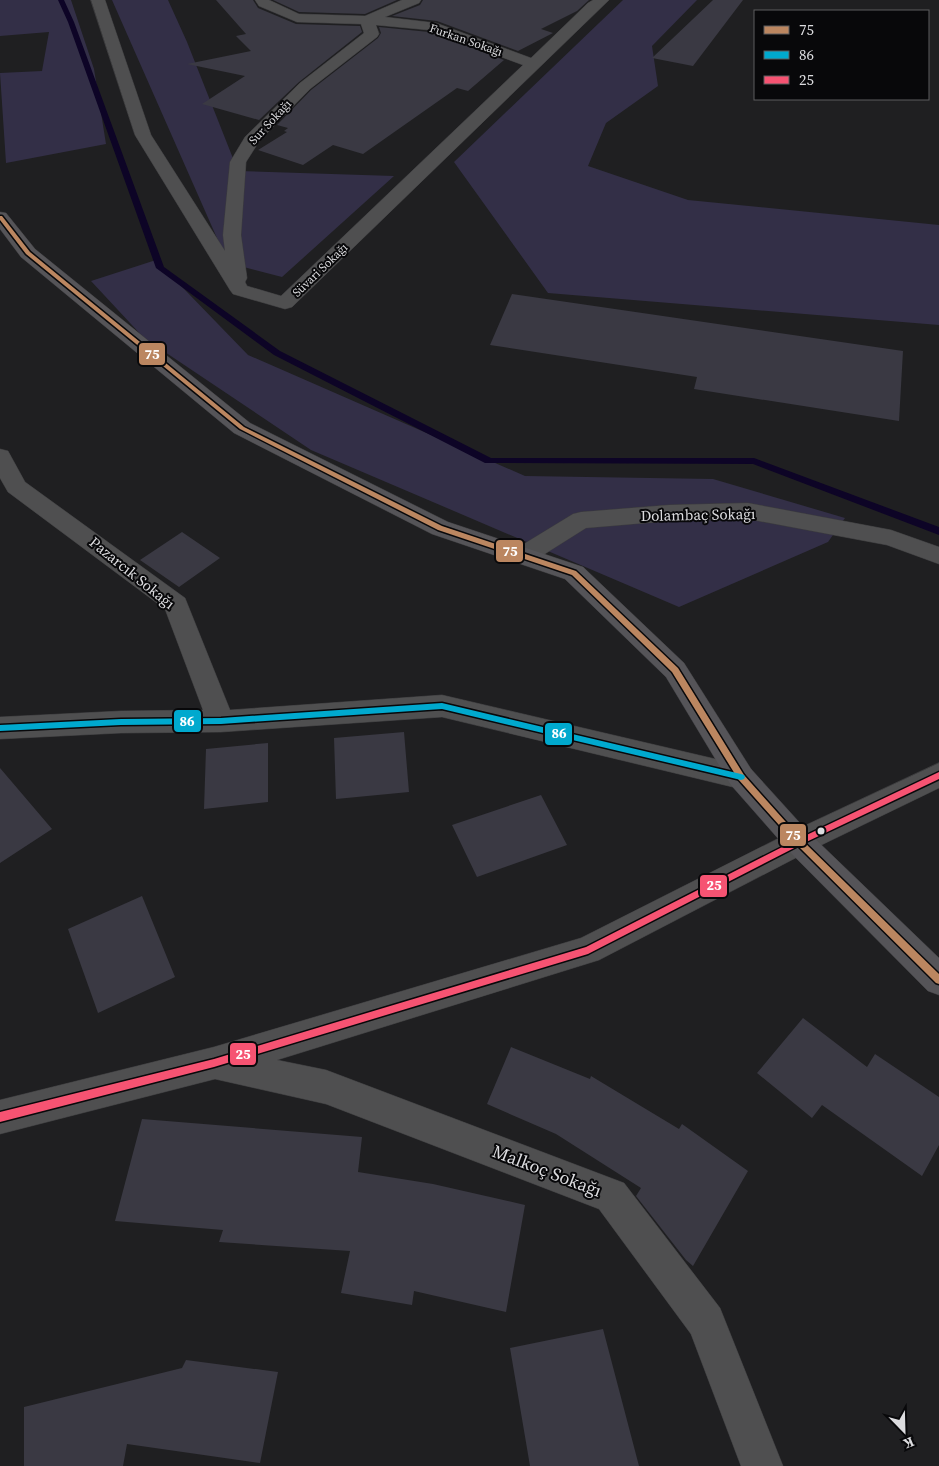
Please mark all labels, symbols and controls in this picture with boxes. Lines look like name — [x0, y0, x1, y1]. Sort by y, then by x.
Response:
legend — [754, 10, 929, 100]
text: 75 — [799, 19, 814, 40]
street label: Furkan Sokağı — [427, 20, 505, 60]
text: 86 — [799, 44, 814, 65]
text: 25 — [799, 69, 814, 90]
street label: Sur Sokağı — [245, 96, 295, 148]
street label: Süvari Sokağı — [289, 239, 351, 300]
line badge: 75 — [138, 342, 166, 366]
text: 75 — [144, 344, 160, 364]
street label: Dolambaç Sokağı — [640, 503, 756, 526]
street label: Pazarcık Sokağı — [85, 532, 179, 614]
line badge: 75 — [495, 539, 524, 563]
text: 75 — [502, 541, 518, 561]
line badge: 86 — [173, 709, 202, 733]
text: 86 — [179, 711, 195, 731]
line badge: 86 — [544, 722, 573, 746]
text: 86 — [551, 723, 567, 743]
line badge: 75 — [779, 823, 807, 847]
text: 75 — [785, 825, 801, 845]
unlabelled marker — [816, 826, 826, 836]
line badge: 25 — [699, 874, 728, 898]
text: 25 — [706, 875, 722, 895]
line badge: 25 — [229, 1042, 257, 1066]
text: 25 — [235, 1044, 251, 1064]
street label: Malkoç Sokağı — [489, 1138, 605, 1203]
north arrow — [879, 1406, 929, 1456]
text: K — [900, 1432, 917, 1454]

